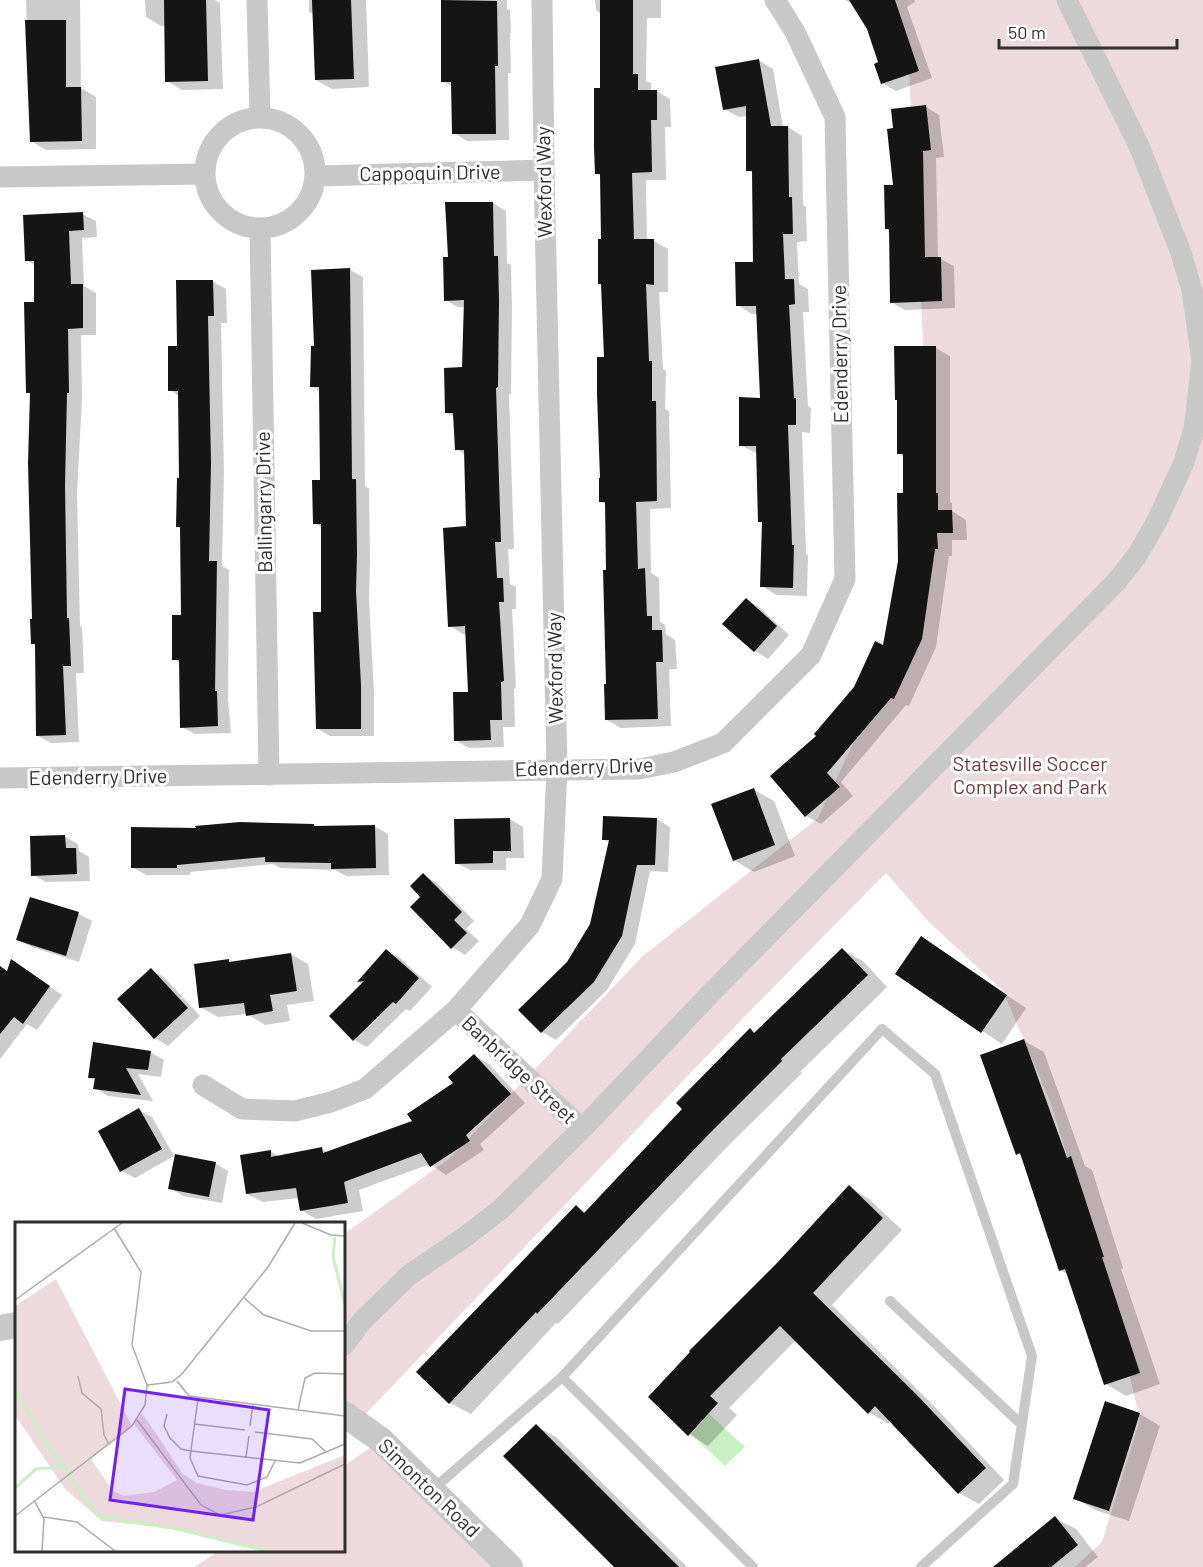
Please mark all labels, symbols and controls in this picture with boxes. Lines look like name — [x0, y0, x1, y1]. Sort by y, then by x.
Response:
scale bar — [999, 12, 1178, 50]
text: 50 m — [1008, 21, 1046, 43]
street label: Wexford Way — [530, 126, 556, 238]
street label: Cappoquin Drive — [359, 159, 501, 185]
street label: Edenderry Drive — [826, 284, 852, 424]
street label: Ballingarry Drive — [250, 431, 276, 573]
street label: Wexford Way — [541, 612, 567, 724]
park label: Statesville Soccer Complex and Park — [952, 751, 1108, 798]
street label: Edenderry Drive — [514, 752, 654, 780]
street label: Edenderry Drive — [28, 763, 168, 789]
street label: Banbridge Street — [458, 1010, 582, 1128]
inset map — [15, 1222, 345, 1552]
street label: Simonton Road — [374, 1433, 485, 1542]

